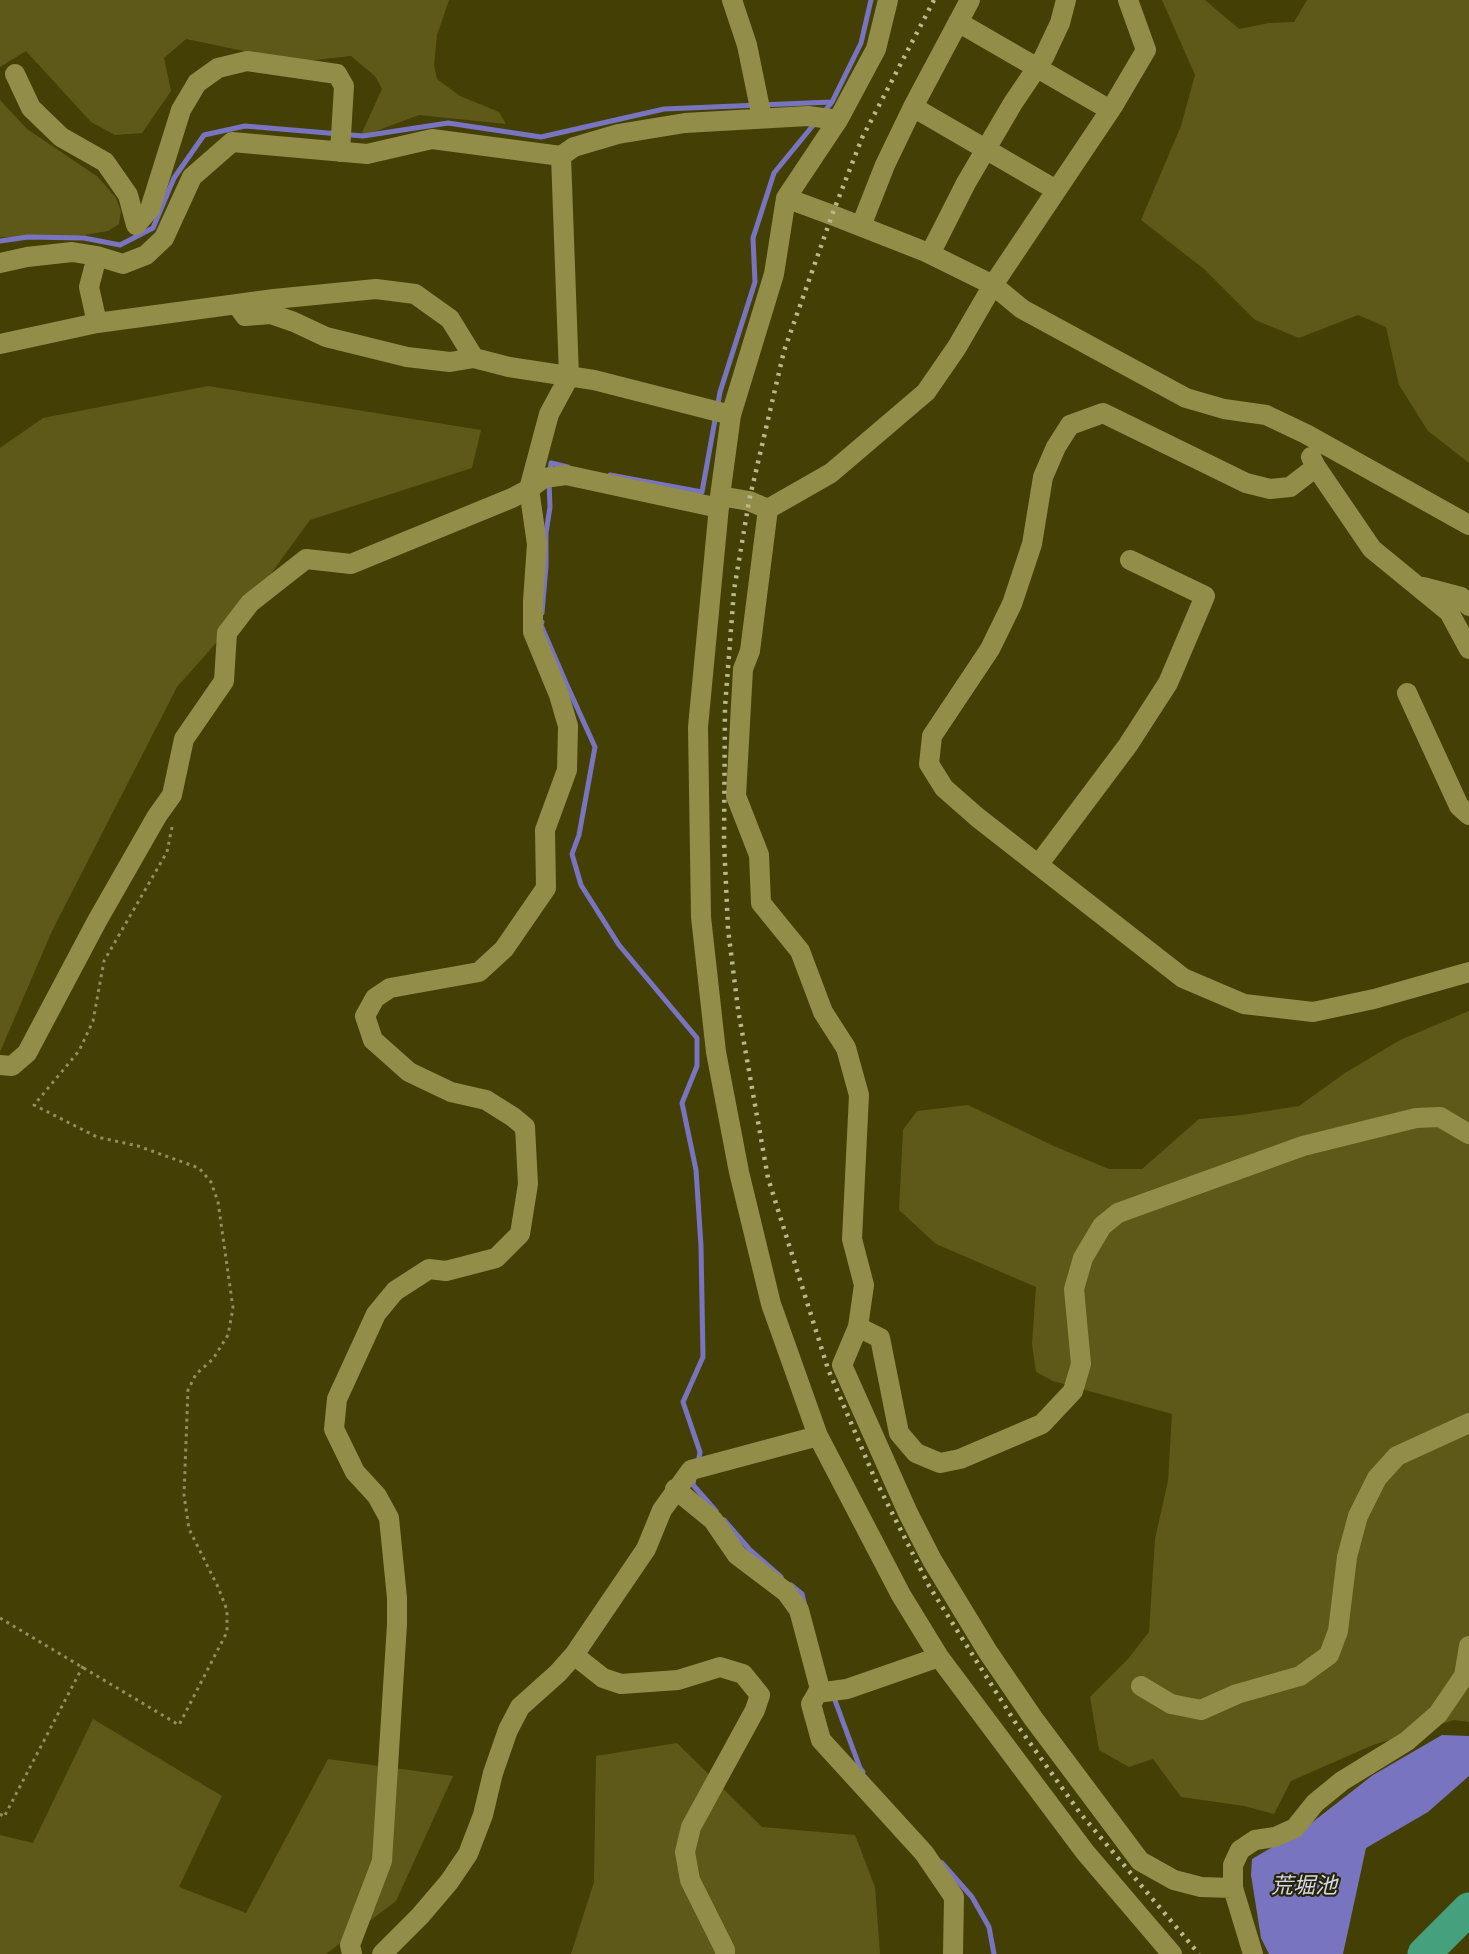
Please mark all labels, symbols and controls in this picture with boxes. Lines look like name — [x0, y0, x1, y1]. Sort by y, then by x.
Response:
water label: 荒堀池 — [1271, 1875, 1337, 1901]

